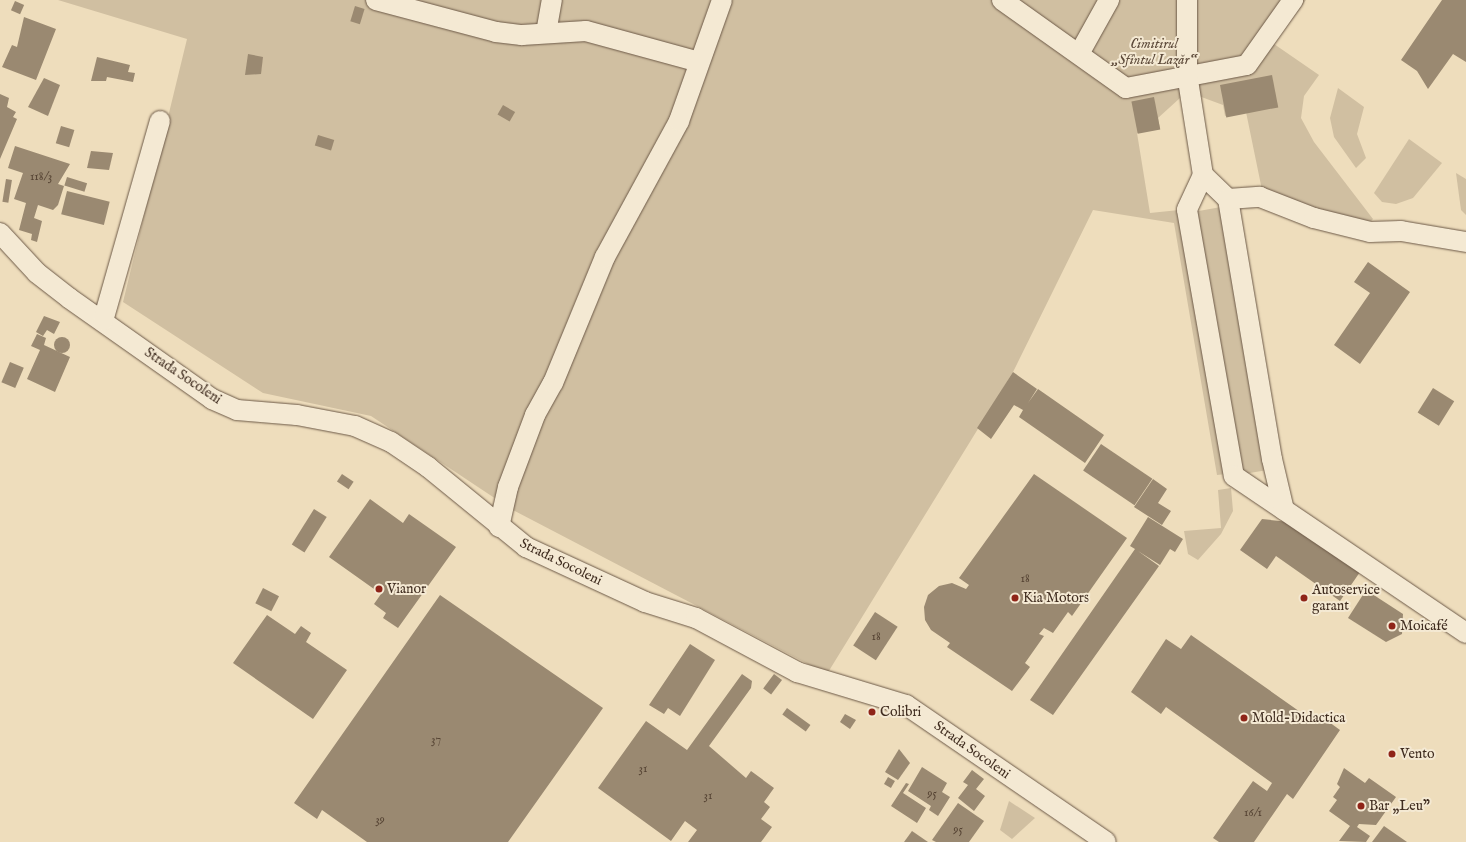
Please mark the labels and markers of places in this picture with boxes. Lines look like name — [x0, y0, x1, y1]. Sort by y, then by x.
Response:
place label: Vianor — [387, 581, 426, 597]
place label: Autoservice garant — [1312, 582, 1380, 614]
marker: Vianor — [374, 584, 384, 594]
place label: Kia Motors — [1023, 590, 1089, 606]
marker: Kia Motors — [1010, 593, 1020, 603]
marker: Autoservice garant — [1299, 593, 1309, 603]
place label: Moicafé — [1400, 618, 1448, 634]
marker: Moicafé — [1387, 621, 1397, 631]
place label: Colibri — [880, 704, 921, 720]
marker: Colibri — [867, 707, 877, 717]
place label: Mold-Didactica — [1252, 710, 1345, 726]
marker: Mold-Didactica — [1239, 713, 1249, 723]
place label: Vento — [1400, 746, 1435, 762]
marker: Vento — [1387, 749, 1397, 759]
place label: Bar „Leu” — [1369, 798, 1430, 814]
marker: Bar „Leu” — [1356, 801, 1366, 811]

